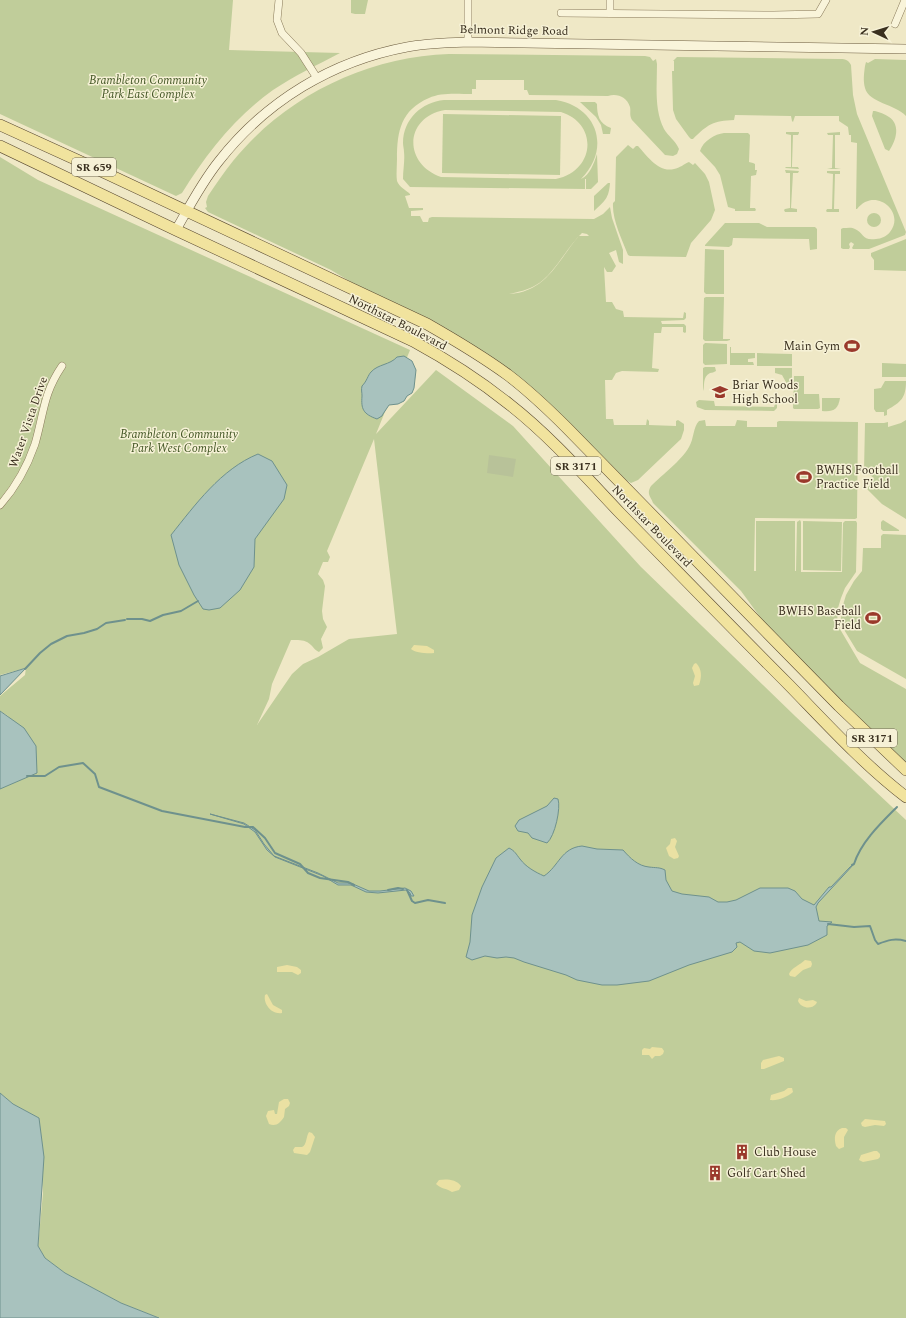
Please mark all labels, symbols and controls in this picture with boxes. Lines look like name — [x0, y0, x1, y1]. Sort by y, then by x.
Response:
north arrow — [854, 12, 894, 52]
street label: Belmont Ridge Road — [459, 20, 569, 41]
text: N — [856, 26, 873, 36]
park label: Brambleton Community Park East Complex — [89, 71, 208, 104]
road number: SR 659 — [72, 158, 116, 176]
street label: Northstar Boulevard — [345, 289, 451, 356]
place label: Main Gym — [784, 337, 840, 356]
sports icon: Main Gym — [843, 337, 861, 355]
street label: Water Vista Drive — [4, 374, 53, 470]
place label: Briar Woods High School — [732, 376, 799, 409]
school or university icon: Briar Woods High School — [711, 383, 729, 401]
park label: Brambleton Community Park West Complex — [120, 425, 239, 458]
road number: SR 3171 — [551, 457, 601, 475]
place label: BWHS Football Practice Field — [816, 461, 899, 494]
sports icon: BWHS Football Practice Field — [795, 468, 813, 486]
street label: Northstar Boulevard — [607, 481, 696, 572]
place label: BWHS Baseball Field — [778, 602, 861, 635]
sports icon: BWHS Baseball Field — [864, 609, 882, 627]
road number: SR 3171 — [847, 729, 897, 747]
building icon: Club House — [733, 1143, 751, 1161]
place label: Club House — [754, 1143, 817, 1162]
building icon: Golf Cart Shed — [706, 1164, 724, 1182]
place label: Golf Cart Shed — [727, 1164, 806, 1183]

